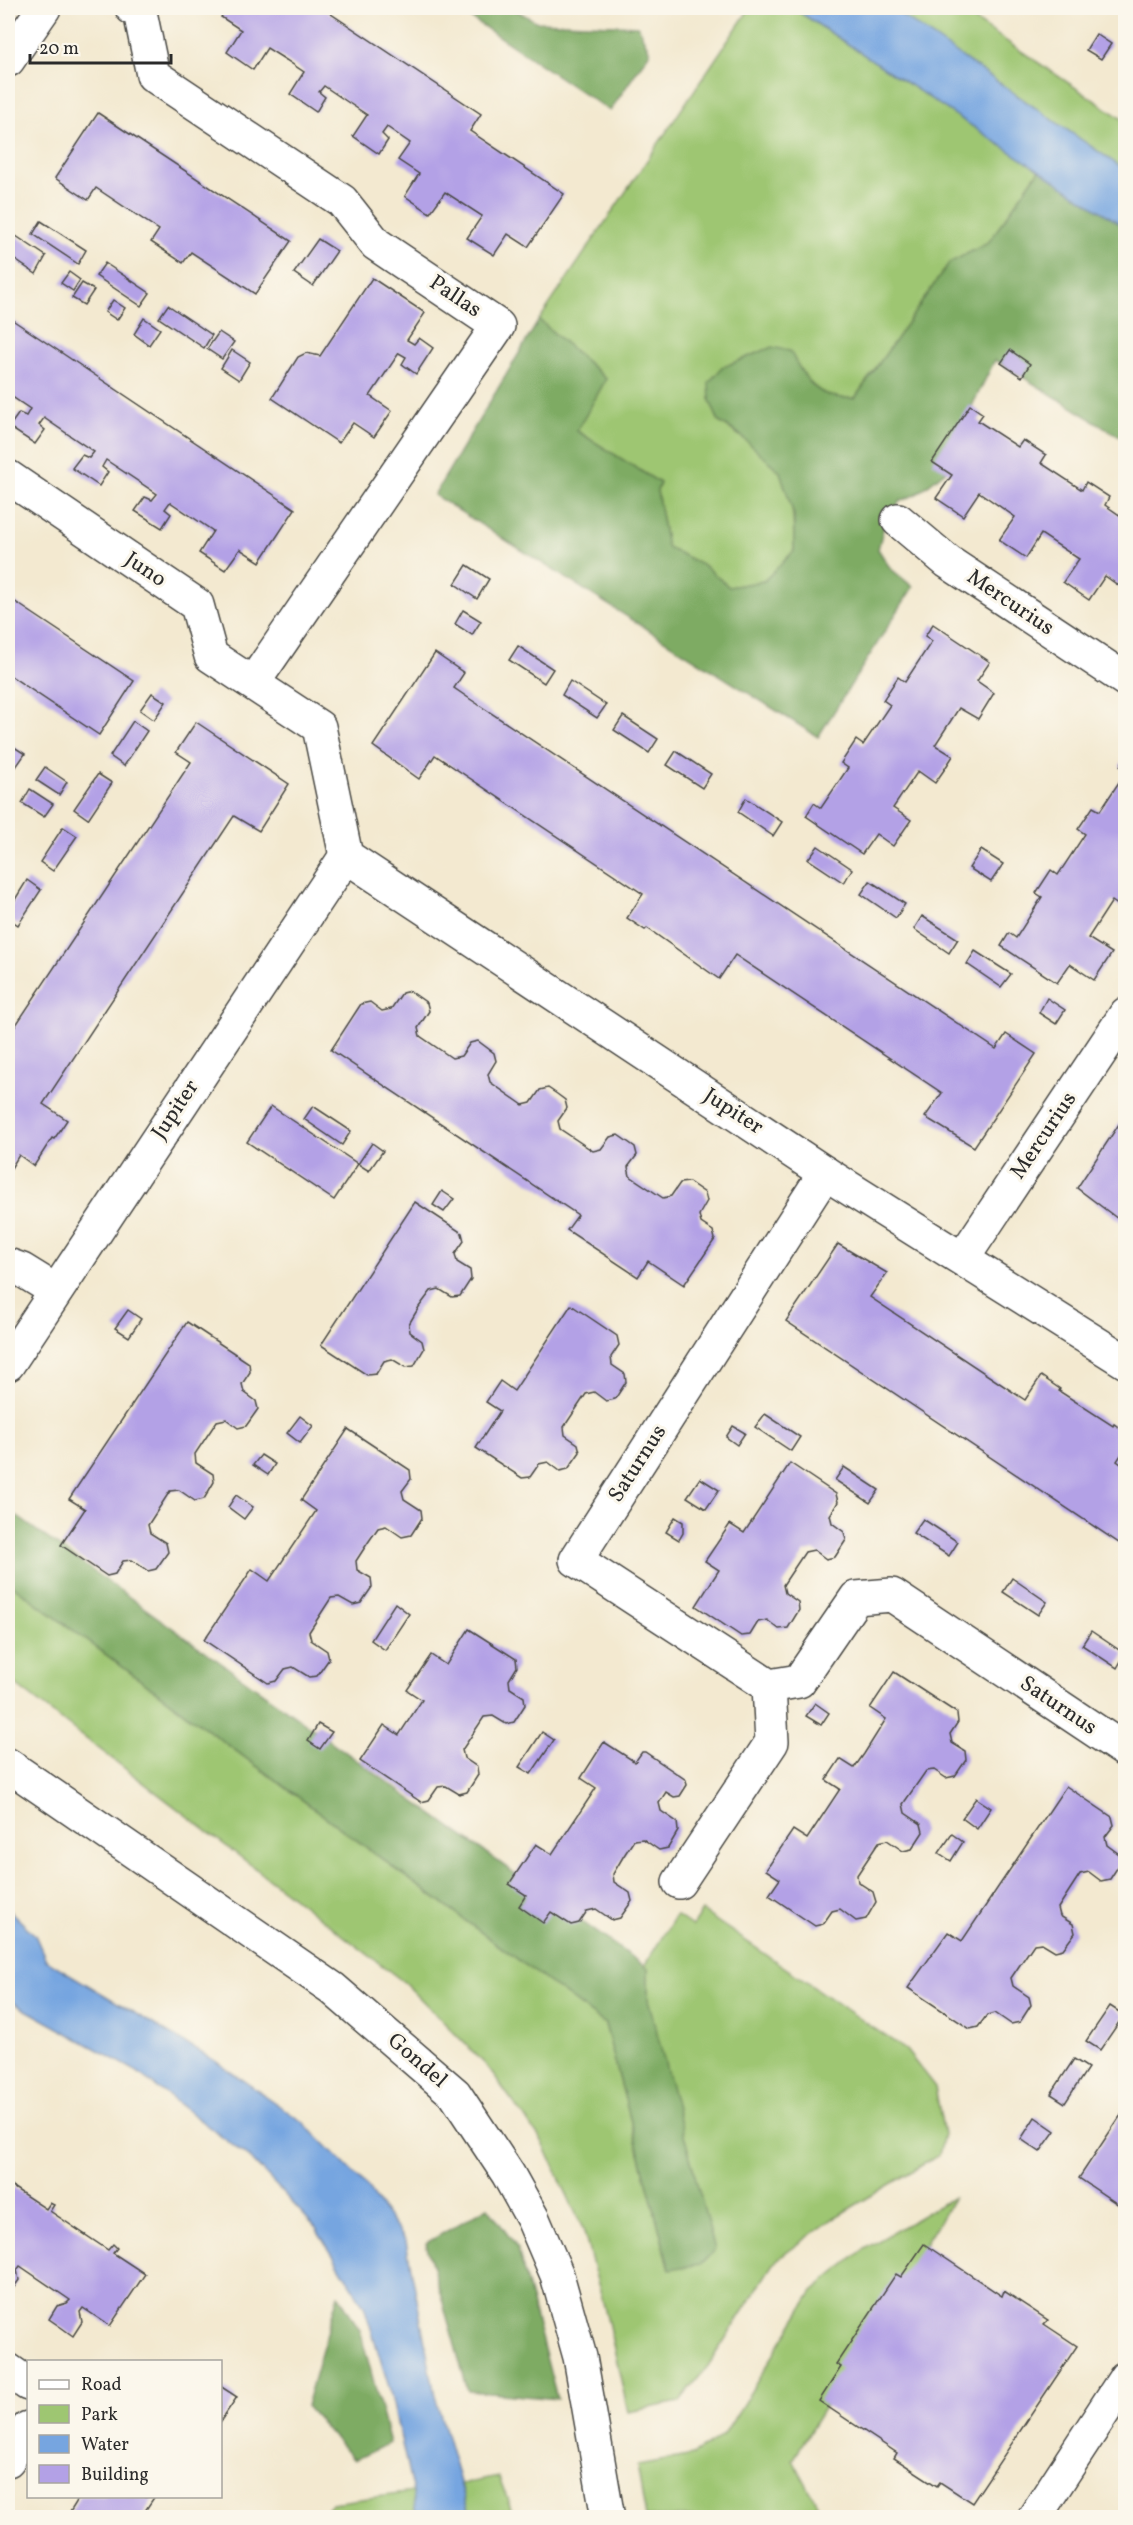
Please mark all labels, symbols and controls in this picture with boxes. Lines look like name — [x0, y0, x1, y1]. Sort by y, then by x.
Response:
scale bar — [30, 27, 171, 65]
text: 20 m — [39, 37, 79, 62]
street label: Pallas — [423, 268, 487, 326]
street label: Juno — [118, 545, 172, 595]
street label: Mercurius — [960, 562, 1060, 644]
street label: Jupiter — [145, 1074, 207, 1146]
street label: Jupiter — [697, 1081, 769, 1143]
street label: Mercurius — [1003, 1086, 1085, 1186]
street label: Saturnus — [601, 1419, 675, 1509]
street label: Saturnus — [1013, 1669, 1103, 1743]
street label: Gondel — [380, 2026, 454, 2096]
legend — [27, 2360, 222, 2498]
text: Road — [81, 2373, 122, 2398]
text: Park — [81, 2403, 118, 2428]
text: Water — [81, 2433, 129, 2458]
text: Building — [81, 2463, 149, 2488]

